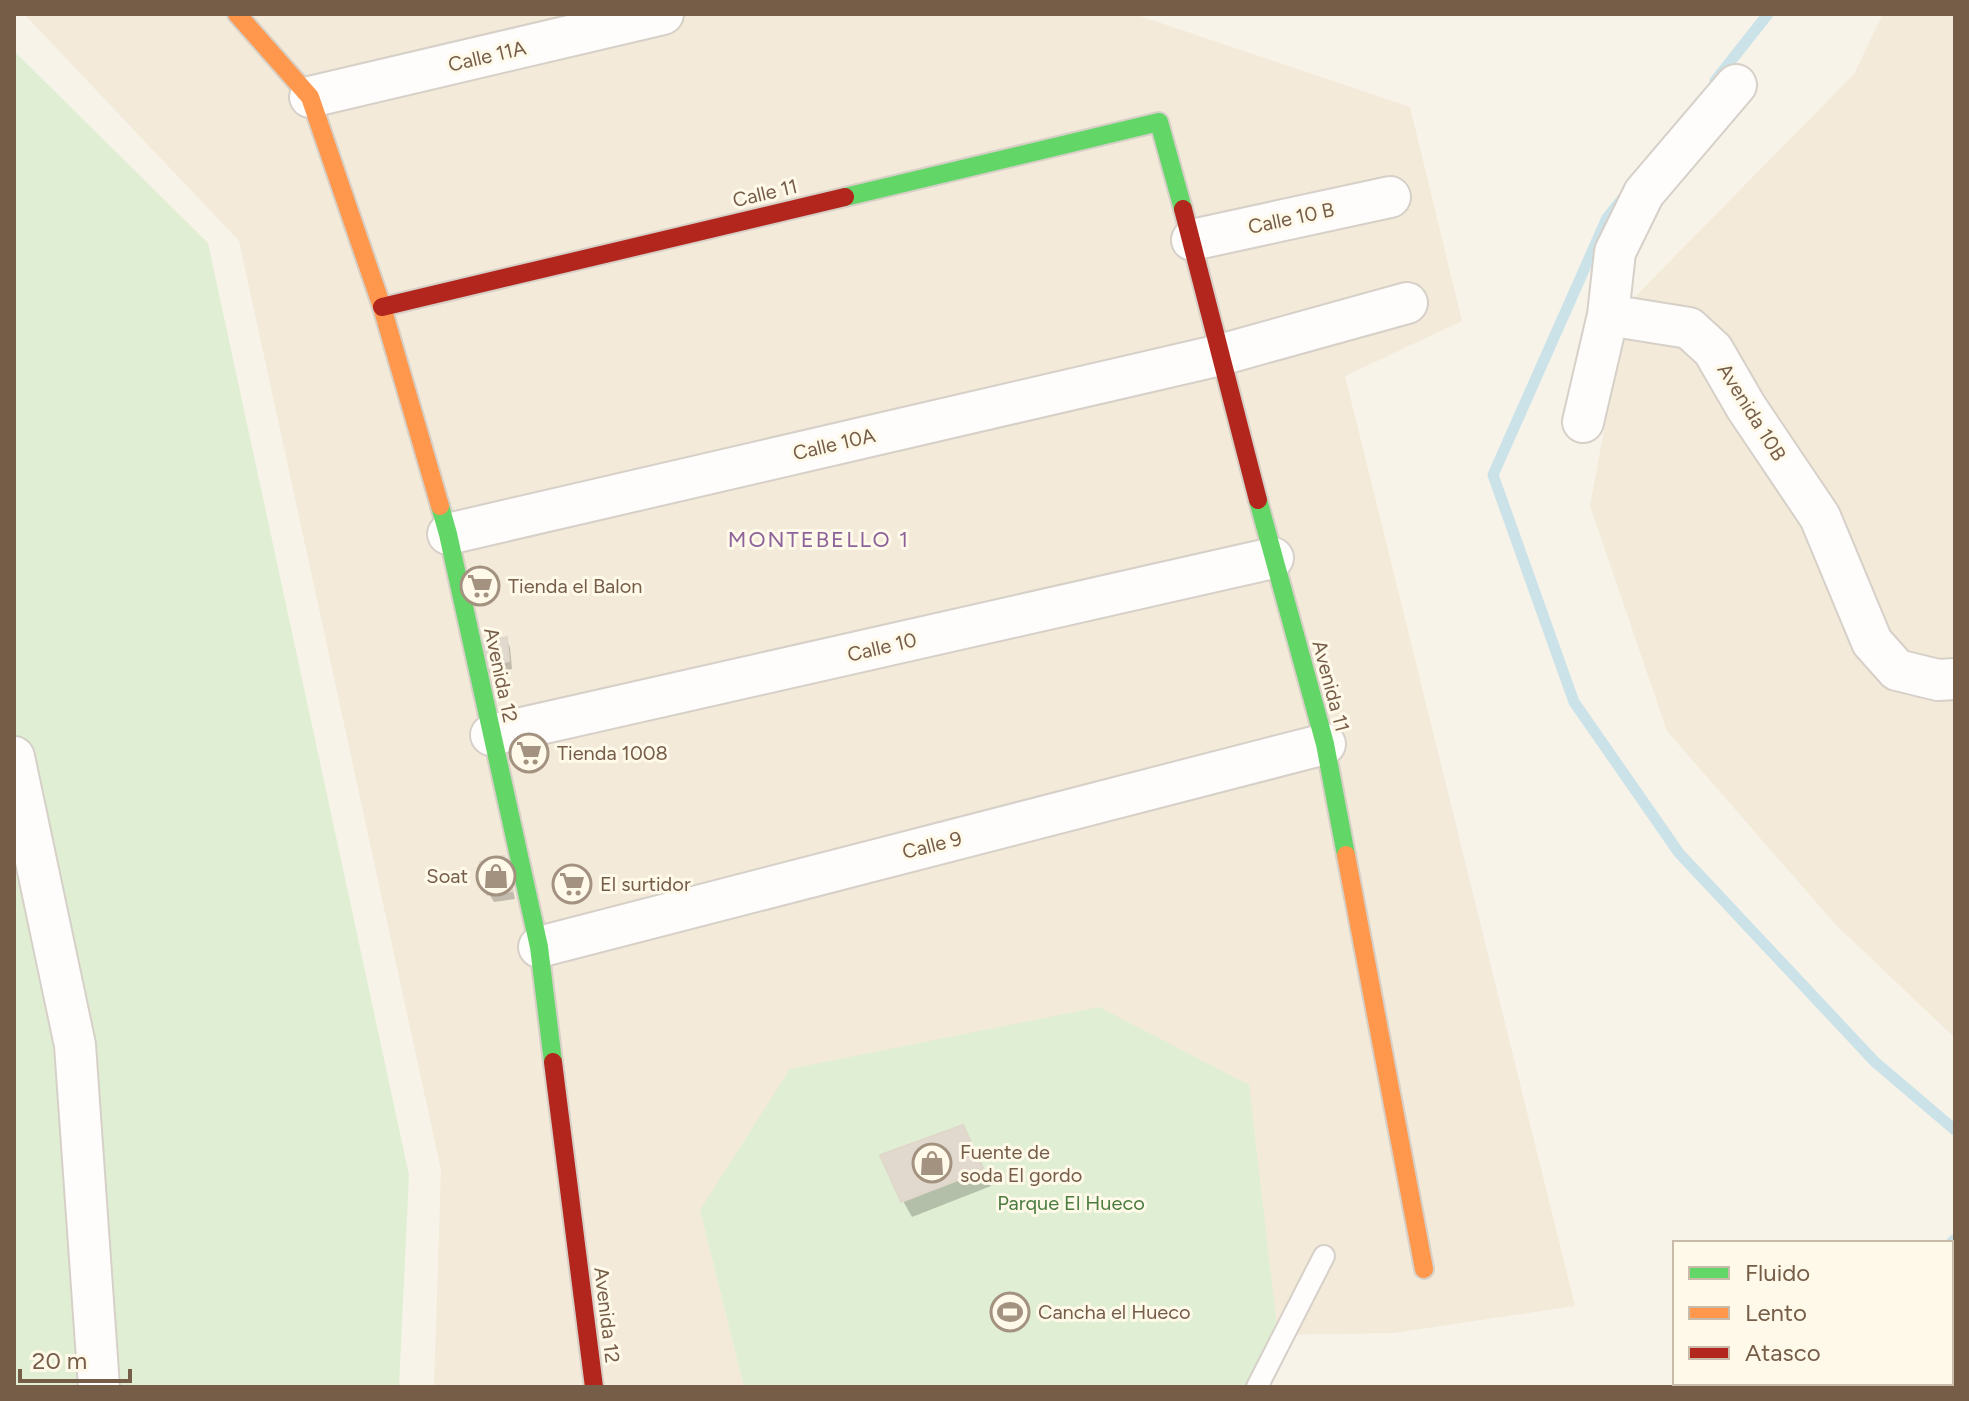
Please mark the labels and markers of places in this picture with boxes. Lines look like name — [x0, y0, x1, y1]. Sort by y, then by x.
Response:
supermarket icon: Tienda el Balon — [459, 565, 501, 607]
place label: Tienda el Balon — [508, 574, 642, 598]
supermarket icon: Tienda 1008 — [508, 732, 550, 774]
place label: Tienda 1008 — [557, 741, 668, 765]
shop icon: Soat — [475, 855, 517, 897]
supermarket icon: El surtidor — [551, 863, 593, 905]
place label: Soat — [426, 864, 468, 888]
place label: El surtidor — [600, 872, 691, 896]
place label: Fuente de soda El gordo — [960, 1140, 1082, 1187]
shop icon: Fuente de soda El gordo — [911, 1142, 953, 1184]
sports icon: Cancha el Hueco — [989, 1291, 1031, 1333]
place label: Cancha el Hueco — [1038, 1300, 1191, 1324]

